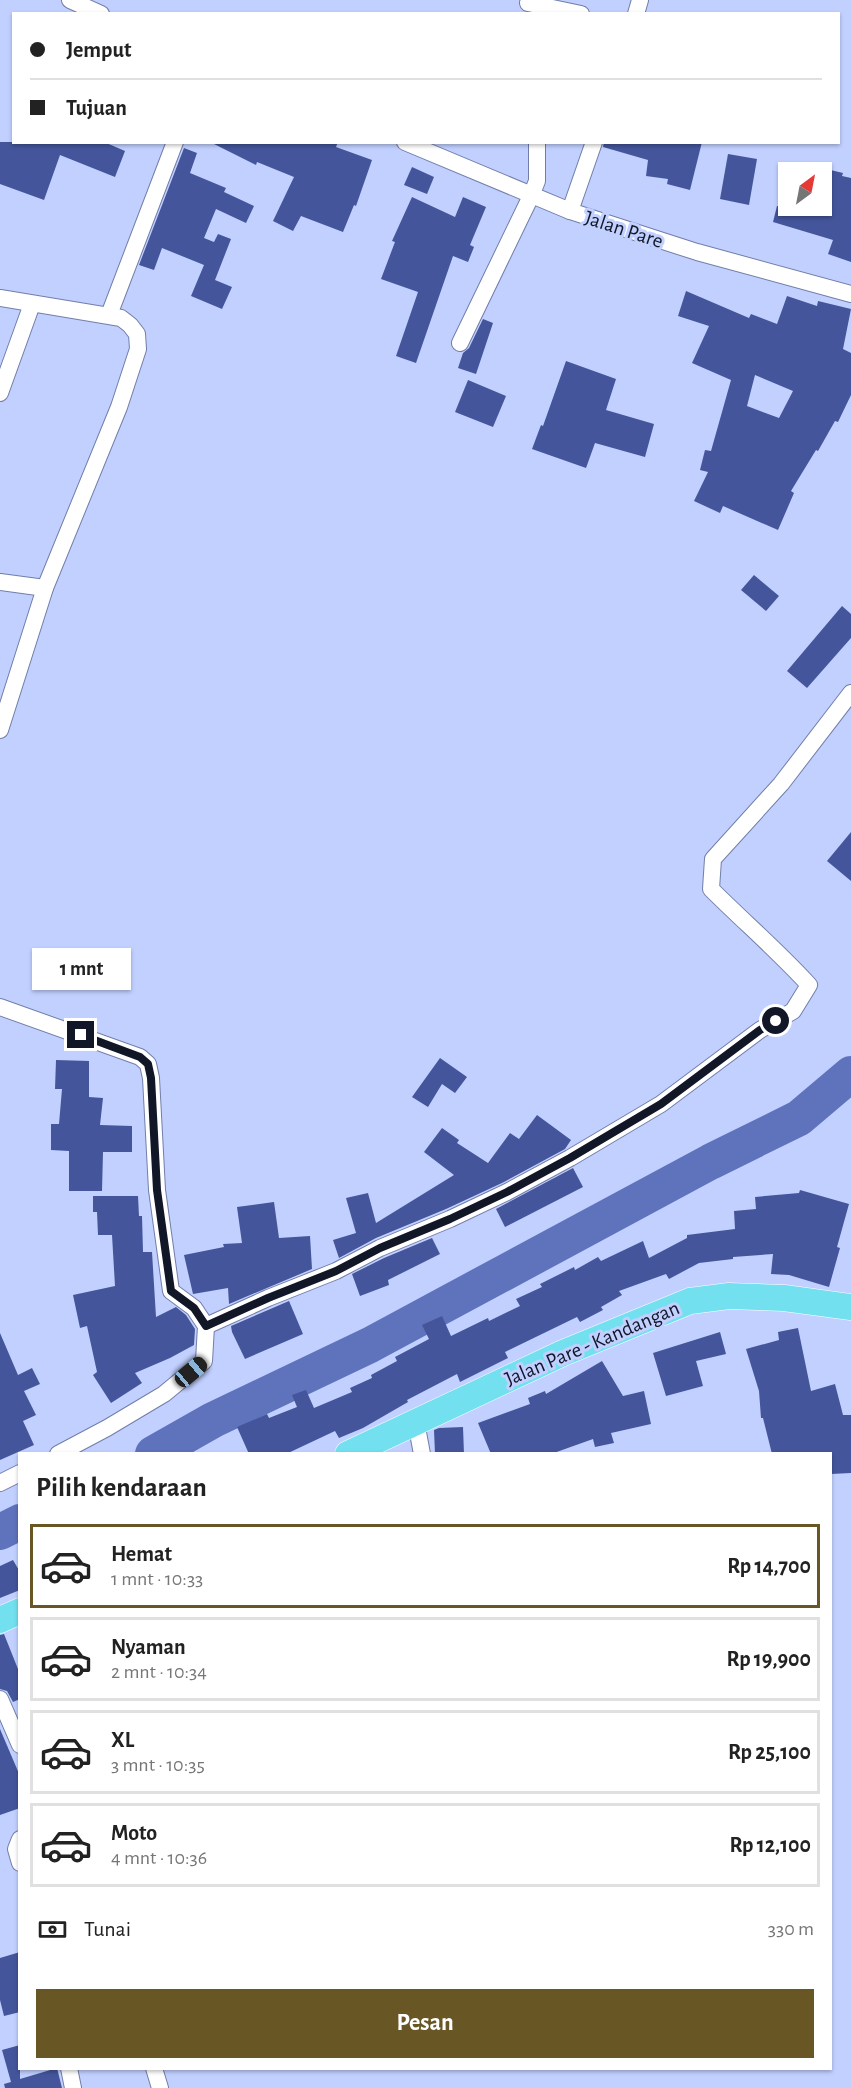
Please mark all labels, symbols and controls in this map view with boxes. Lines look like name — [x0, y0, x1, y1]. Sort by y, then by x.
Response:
text: Jemput — [66, 39, 131, 61]
text: Tujuan — [66, 97, 127, 119]
north arrow — [778, 162, 832, 216]
map controls — [778, 162, 832, 216]
street label: Jalan Pare — [582, 207, 666, 252]
callout: 1 mnt — [32, 948, 130, 990]
text: 1 mnt — [60, 959, 103, 979]
route start — [762, 1007, 789, 1034]
route end — [67, 1021, 94, 1048]
street label: Jalan Pare - Kandangan — [502, 1297, 683, 1390]
car — [171, 1354, 211, 1390]
text: Pilih kendaraan — [36, 1474, 207, 1501]
icon: car — [39, 1539, 93, 1593]
text: Hemat — [111, 1543, 172, 1565]
text: Rp 14,700 — [727, 1555, 811, 1577]
text: 1 mnt · 10:33 — [111, 1569, 203, 1589]
icon: car — [39, 1632, 93, 1686]
text: Nyaman — [111, 1636, 186, 1658]
text: Rp 19,900 — [727, 1648, 811, 1670]
text: 2 mnt · 10:34 — [111, 1662, 207, 1682]
icon: car — [39, 1725, 93, 1779]
text: XL — [111, 1729, 134, 1751]
text: Rp 25,100 — [728, 1741, 811, 1763]
text: 3 mnt · 10:35 — [111, 1755, 205, 1775]
icon: car — [39, 1818, 93, 1872]
text: Moto — [111, 1822, 157, 1844]
text: Rp 12,100 — [730, 1834, 811, 1856]
text: 4 mnt · 10:36 — [111, 1848, 207, 1868]
icon: cash — [36, 1913, 69, 1946]
text: Tunai — [84, 1918, 131, 1940]
text: 330 m — [768, 1919, 814, 1939]
button: Pesan — [36, 1989, 814, 2058]

